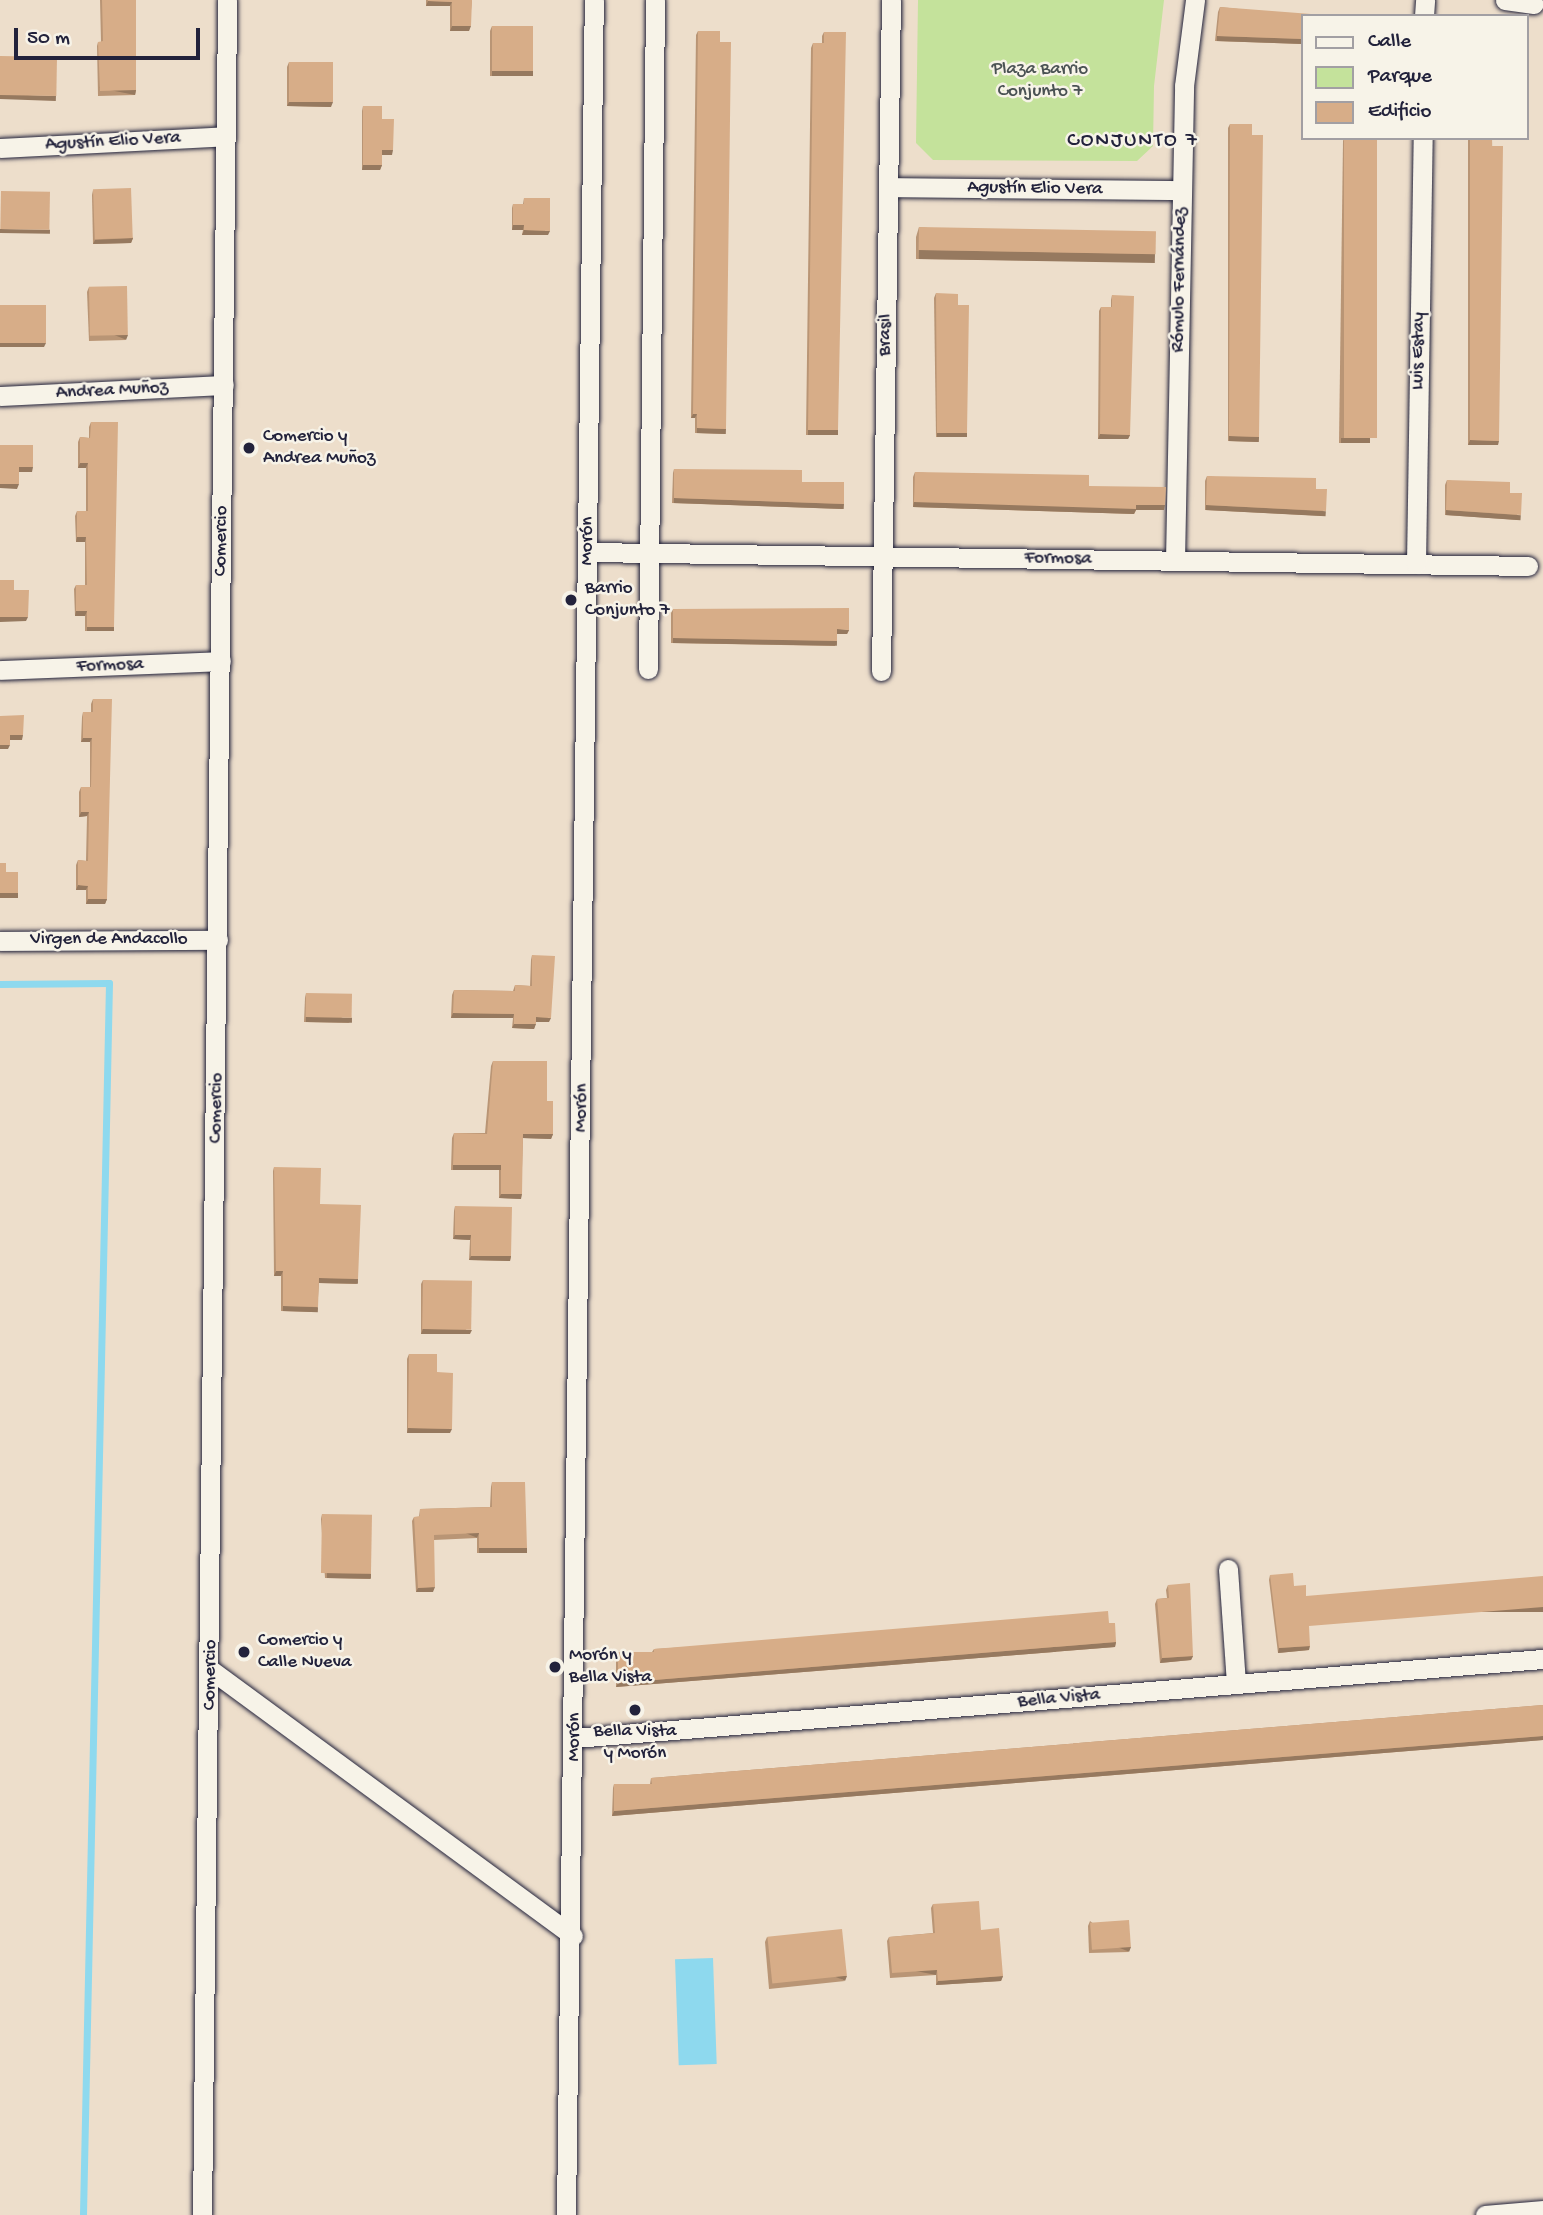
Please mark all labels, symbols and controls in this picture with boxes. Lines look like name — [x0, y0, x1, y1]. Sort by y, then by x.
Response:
scale bar — [18, 14, 203, 58]
legend — [1302, 14, 1529, 140]
text: 50 m — [27, 27, 70, 52]
text: Calle — [1368, 30, 1411, 55]
park label: Plaza Barrio Conjunto 7 — [992, 59, 1088, 103]
text: Parque — [1368, 65, 1432, 90]
text: Edificio — [1368, 100, 1432, 125]
street label: Agustín Elio Vera — [45, 127, 181, 157]
district label: CONJUNTO 7 — [1069, 129, 1197, 155]
street label: Agustín Elio Vera — [967, 176, 1103, 202]
street label: Rómulo Fernández — [1167, 207, 1193, 353]
street label: Luis Estay — [1407, 312, 1431, 390]
street label: Brasil — [874, 314, 898, 356]
street label: Andrea Muñoz — [55, 377, 169, 405]
place label: Comercio y Andrea Muñoz — [263, 426, 375, 470]
marker: Comercio y Andrea Muñoz — [241, 440, 257, 456]
street label: Comercio — [210, 505, 234, 577]
street label: Morón — [576, 516, 600, 566]
street label: Formosa — [1024, 547, 1092, 571]
place label: Barrio Conjunto 7 — [585, 578, 670, 622]
marker: Barrio Conjunto 7 — [563, 592, 579, 608]
street label: Formosa — [76, 653, 144, 679]
street label: Virgen de Andacollo — [30, 929, 188, 951]
street label: Comercio — [205, 1072, 229, 1144]
street label: Morón — [570, 1083, 594, 1133]
place label: Comercio y Calle Nueva — [258, 1630, 352, 1674]
street label: Comercio — [199, 1639, 223, 1711]
marker: Comercio y Calle Nueva — [236, 1644, 252, 1660]
place label: Morón y Bella Vista — [569, 1645, 652, 1689]
marker: Morón y Bella Vista — [547, 1659, 563, 1675]
street label: Bella Vista — [1017, 1684, 1101, 1714]
marker: Bella Vista y Morón — [627, 1702, 643, 1718]
street label: Morón — [563, 1712, 587, 1762]
place label: Bella Vista y Morón — [594, 1721, 676, 1765]

